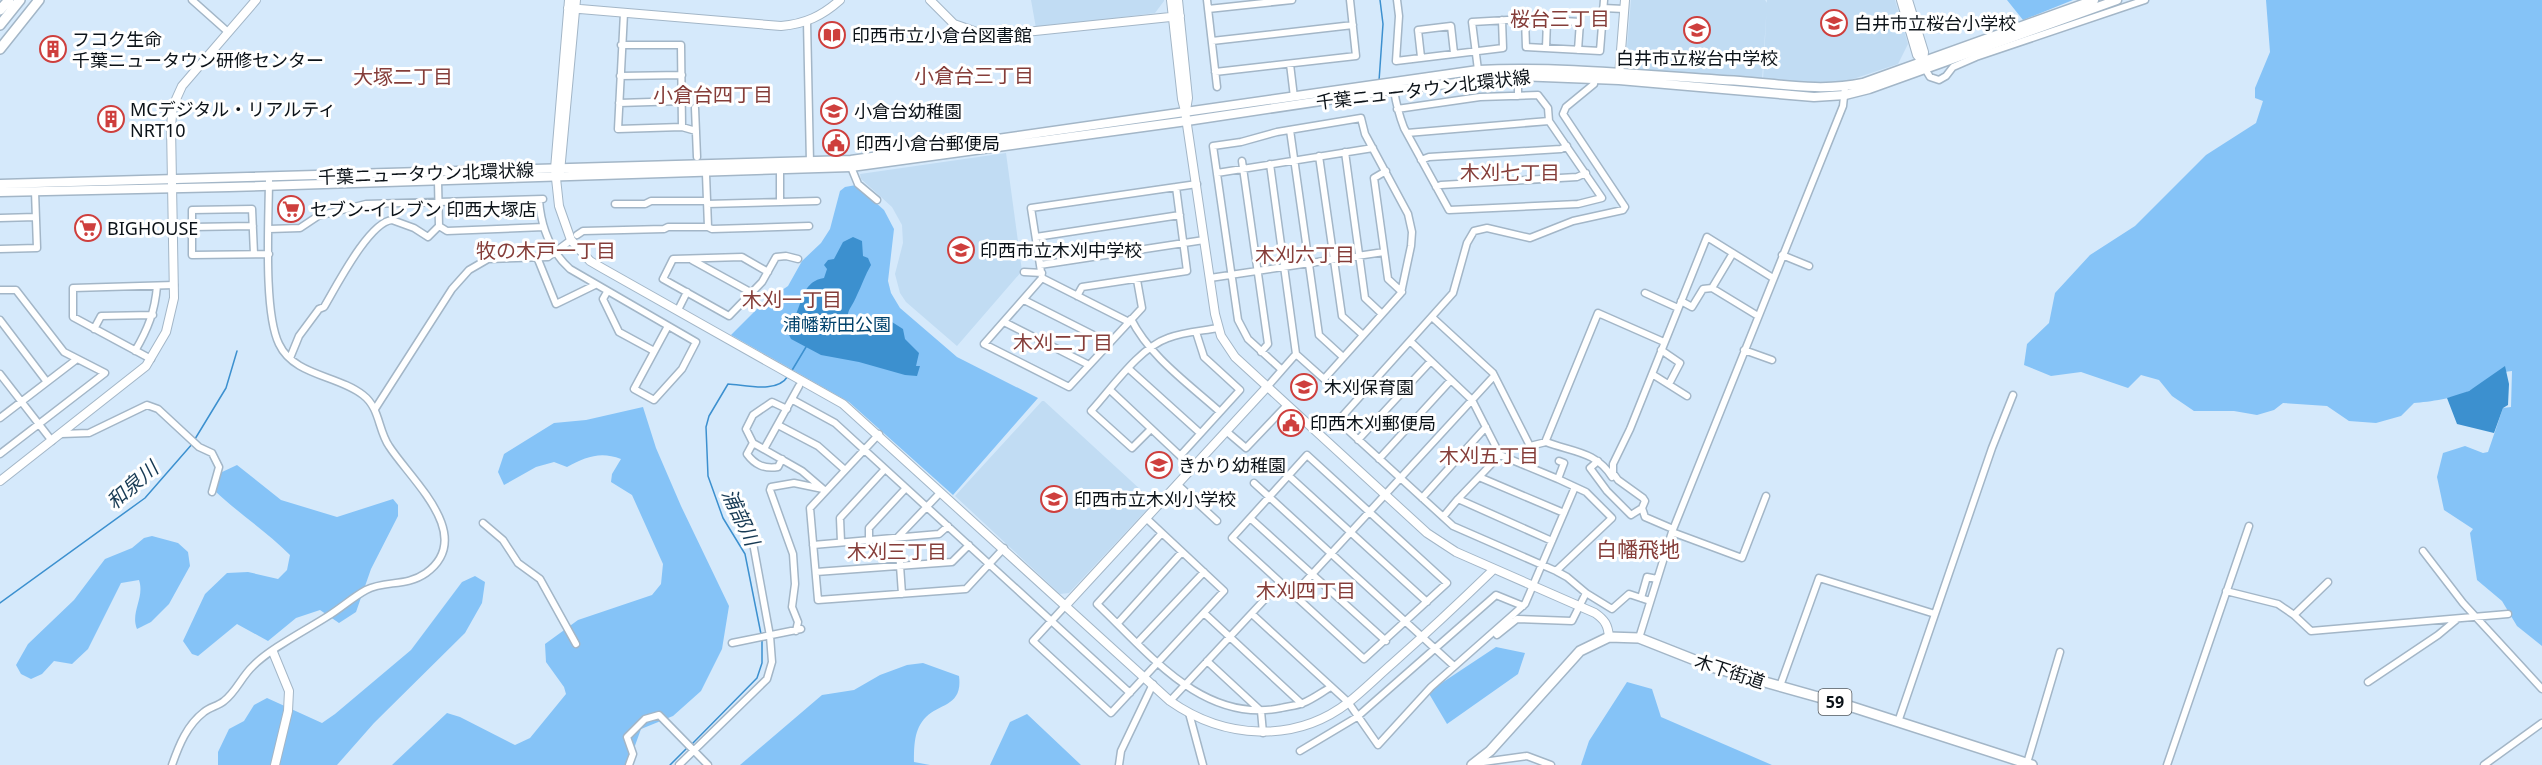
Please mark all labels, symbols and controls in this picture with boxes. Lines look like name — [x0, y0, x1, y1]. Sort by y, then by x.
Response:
district label: 桜台三丁目 — [1510, 5, 1610, 32]
school or university icon: 白井市立桜台小学校 — [1819, 8, 1849, 38]
place label: 白井市立桜台小学校 — [1854, 11, 2016, 35]
school or university icon: 白井市立桜台中学校 — [1682, 15, 1712, 45]
library icon: 印西市立小倉台図書館 — [817, 20, 847, 50]
place label: 印西市立小倉台図書館 — [852, 23, 1032, 47]
place label: フコク生命 千葉ニュータウン研修センター — [72, 27, 324, 72]
building icon: フコク生命 千葉ニュータウン研修センター — [38, 34, 68, 64]
place label: 白井市立桜台中学校 — [1616, 46, 1778, 70]
district label: 小倉台三丁目 — [914, 62, 1034, 89]
district label: 大塚二丁目 — [353, 63, 453, 90]
street label: 千葉ニュータウン北環状線 — [1314, 64, 1532, 114]
district label: 小倉台四丁目 — [653, 81, 773, 108]
school or university icon: 小倉台幼稚園 — [819, 96, 849, 126]
place label: MCデジタル・リアルティ NRT10 — [130, 97, 336, 142]
place label: 小倉台幼稚園 — [854, 99, 962, 123]
building icon: MCデジタル・リアルティ NRT10 — [96, 104, 126, 134]
public building icon: 印西小倉台郵便局 — [821, 128, 851, 158]
place label: 印西小倉台郵便局 — [856, 131, 1000, 155]
street label: 千葉ニュータウン北環状線 — [318, 157, 534, 189]
district label: 木刈七丁目 — [1460, 159, 1560, 186]
supermarket icon: セブン-イレブン 印西大塚店 — [276, 194, 306, 224]
place label: セブン-イレブン 印西大塚店 — [310, 197, 536, 221]
supermarket icon: BIGHOUSE — [73, 213, 103, 243]
place label: BIGHOUSE — [107, 216, 198, 240]
school or university icon: 印西市立木刈中学校 — [946, 235, 976, 265]
district label: 牧の木戸一丁目 — [476, 237, 616, 264]
place label: 印西市立木刈中学校 — [980, 238, 1142, 262]
district label: 木刈六丁目 — [1255, 241, 1355, 268]
district label: 木刈一丁目 — [742, 286, 842, 313]
park label: 浦幡新田公園 — [783, 312, 891, 336]
district label: 木刈二丁目 — [1013, 329, 1113, 356]
school or university icon: 木刈保育園 — [1289, 372, 1319, 402]
place label: 木刈保育園 — [1324, 375, 1414, 399]
public building icon: 印西木刈郵便局 — [1276, 408, 1306, 438]
place label: 印西木刈郵便局 — [1310, 411, 1436, 435]
district label: 木刈五丁目 — [1439, 442, 1539, 469]
school or university icon: きかり幼稚園 — [1144, 450, 1174, 480]
place label: きかり幼稚園 — [1178, 453, 1286, 477]
water label: 和泉川 — [101, 454, 165, 515]
water label: 浦部川 — [716, 484, 767, 552]
school or university icon: 印西市立木刈小学校 — [1039, 484, 1069, 514]
place label: 印西市立木刈小学校 — [1074, 487, 1236, 511]
district label: 白幡飛地 — [1596, 535, 1680, 563]
district label: 木刈三丁目 — [847, 538, 947, 565]
district label: 木刈四丁目 — [1256, 577, 1356, 604]
street label: 木下街道 — [1692, 648, 1768, 694]
road number: 59 — [1818, 689, 1852, 715]

